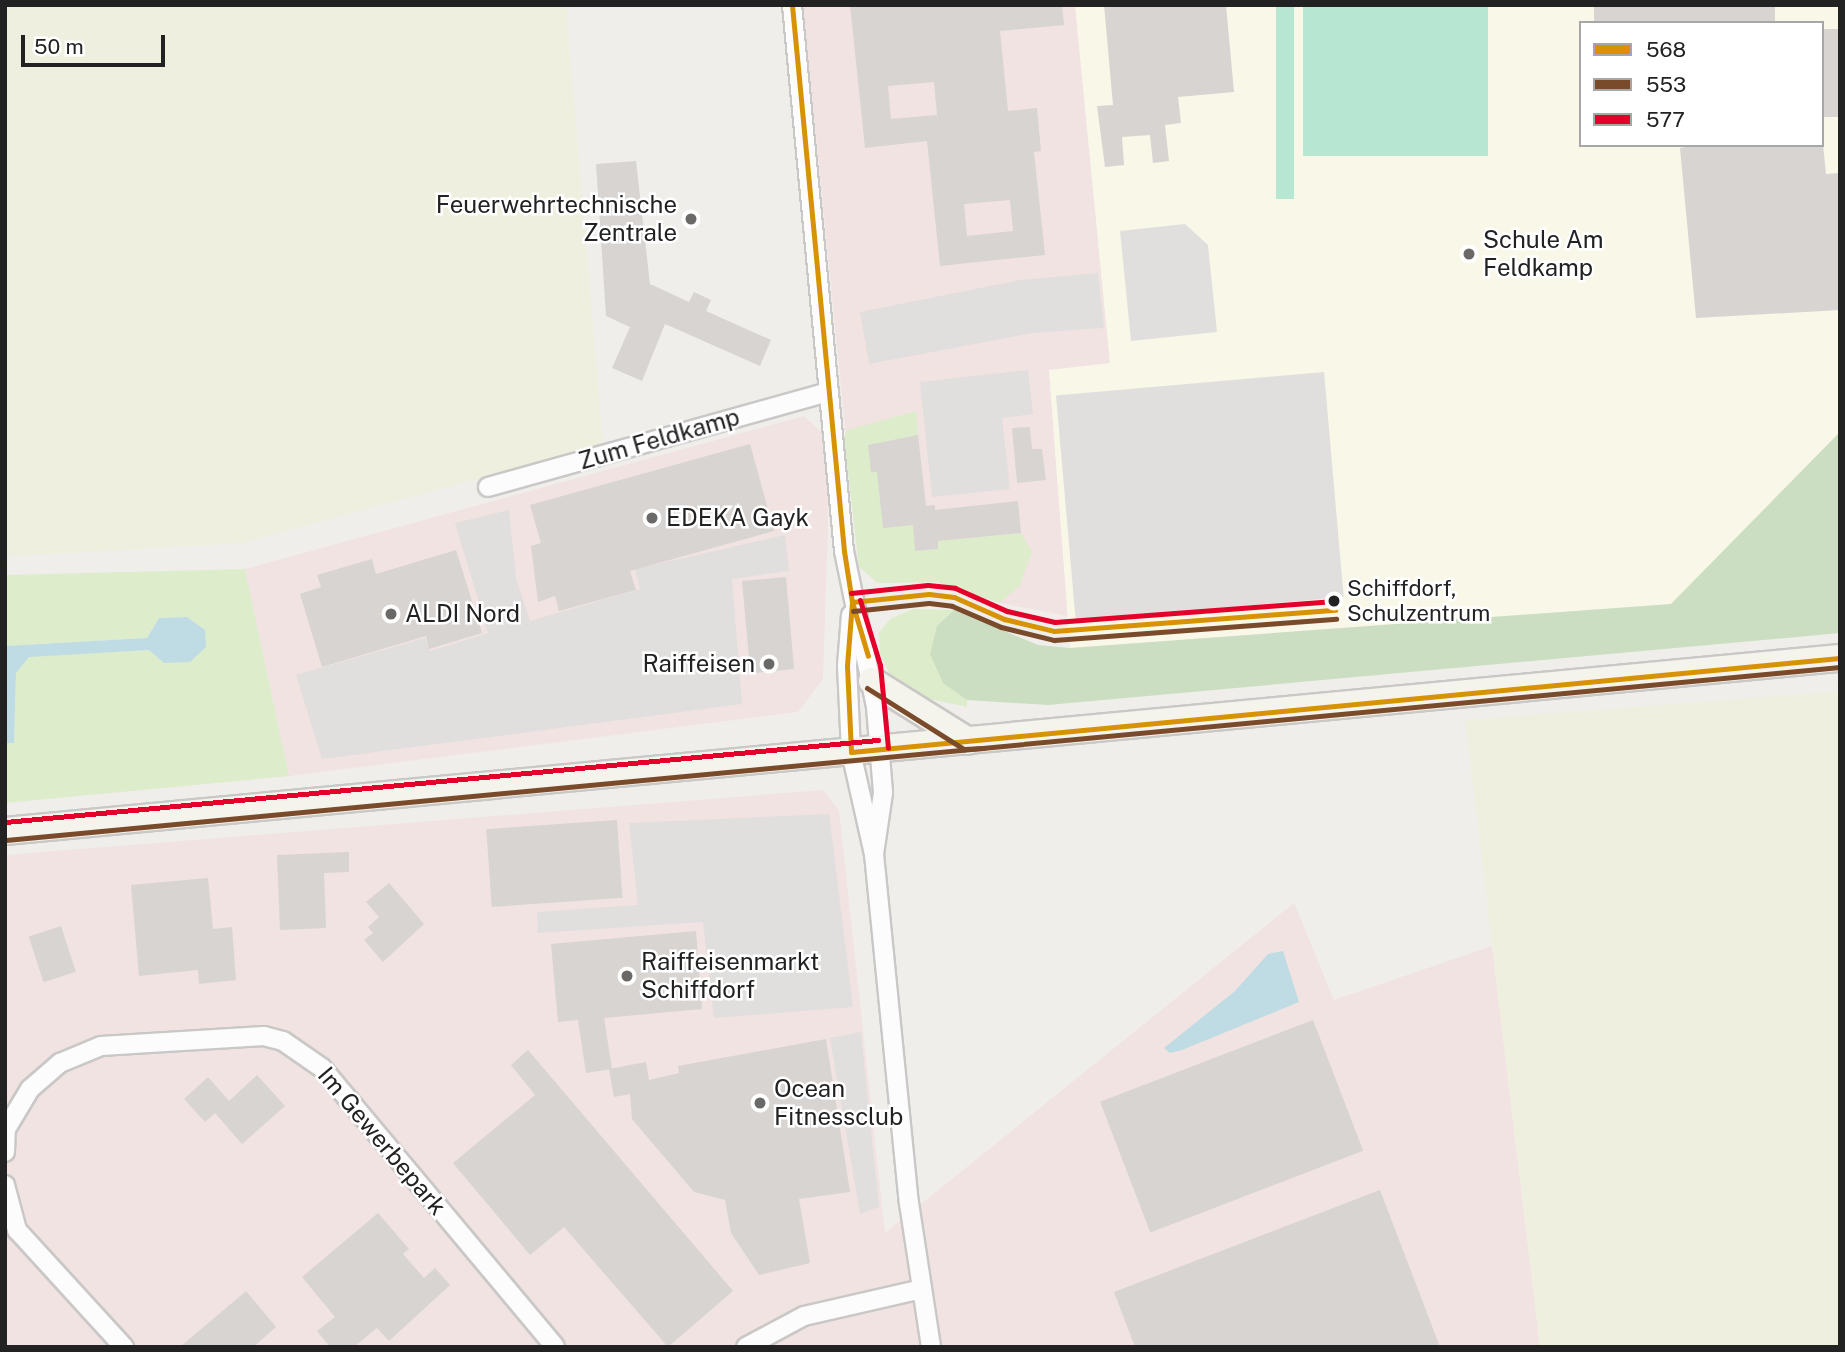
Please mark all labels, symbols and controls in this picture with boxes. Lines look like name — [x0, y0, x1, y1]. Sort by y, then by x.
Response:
scale bar — [24, 21, 168, 65]
legend — [1579, 21, 1824, 147]
text: 50 m — [34, 34, 84, 59]
text: 568 — [1646, 37, 1686, 62]
text: 553 — [1646, 72, 1686, 97]
text: 577 — [1646, 107, 1685, 132]
place label: Feuerwehrtechnische Zentrale — [436, 191, 677, 247]
marker: Feuerwehrtechnische Zentrale — [683, 211, 699, 227]
place label: Schule Am Feldkamp — [1483, 226, 1604, 282]
marker: Schule Am Feldkamp — [1461, 246, 1477, 262]
street label: Zum Feldkamp — [575, 402, 743, 476]
place label: EDEKA Gayk — [666, 504, 809, 532]
marker: EDEKA Gayk — [644, 510, 660, 526]
place label: Schiffdorf, Schulzentrum — [1347, 575, 1490, 626]
marker: Schiffdorf, Schulzentrum — [1327, 594, 1341, 608]
place label: ALDI Nord — [405, 600, 520, 628]
marker: ALDI Nord — [383, 606, 399, 622]
place label: Raiffeisen — [642, 650, 755, 678]
marker: Raiffeisen — [761, 656, 777, 672]
place label: Raiffeisenmarkt Schiffdorf — [641, 948, 819, 1004]
marker: Raiffeisenmarkt Schiffdorf — [619, 968, 635, 984]
street label: Im Gewerbepark — [312, 1061, 452, 1221]
place label: Ocean Fitnessclub — [774, 1075, 903, 1131]
marker: Ocean Fitnessclub — [752, 1095, 768, 1111]

